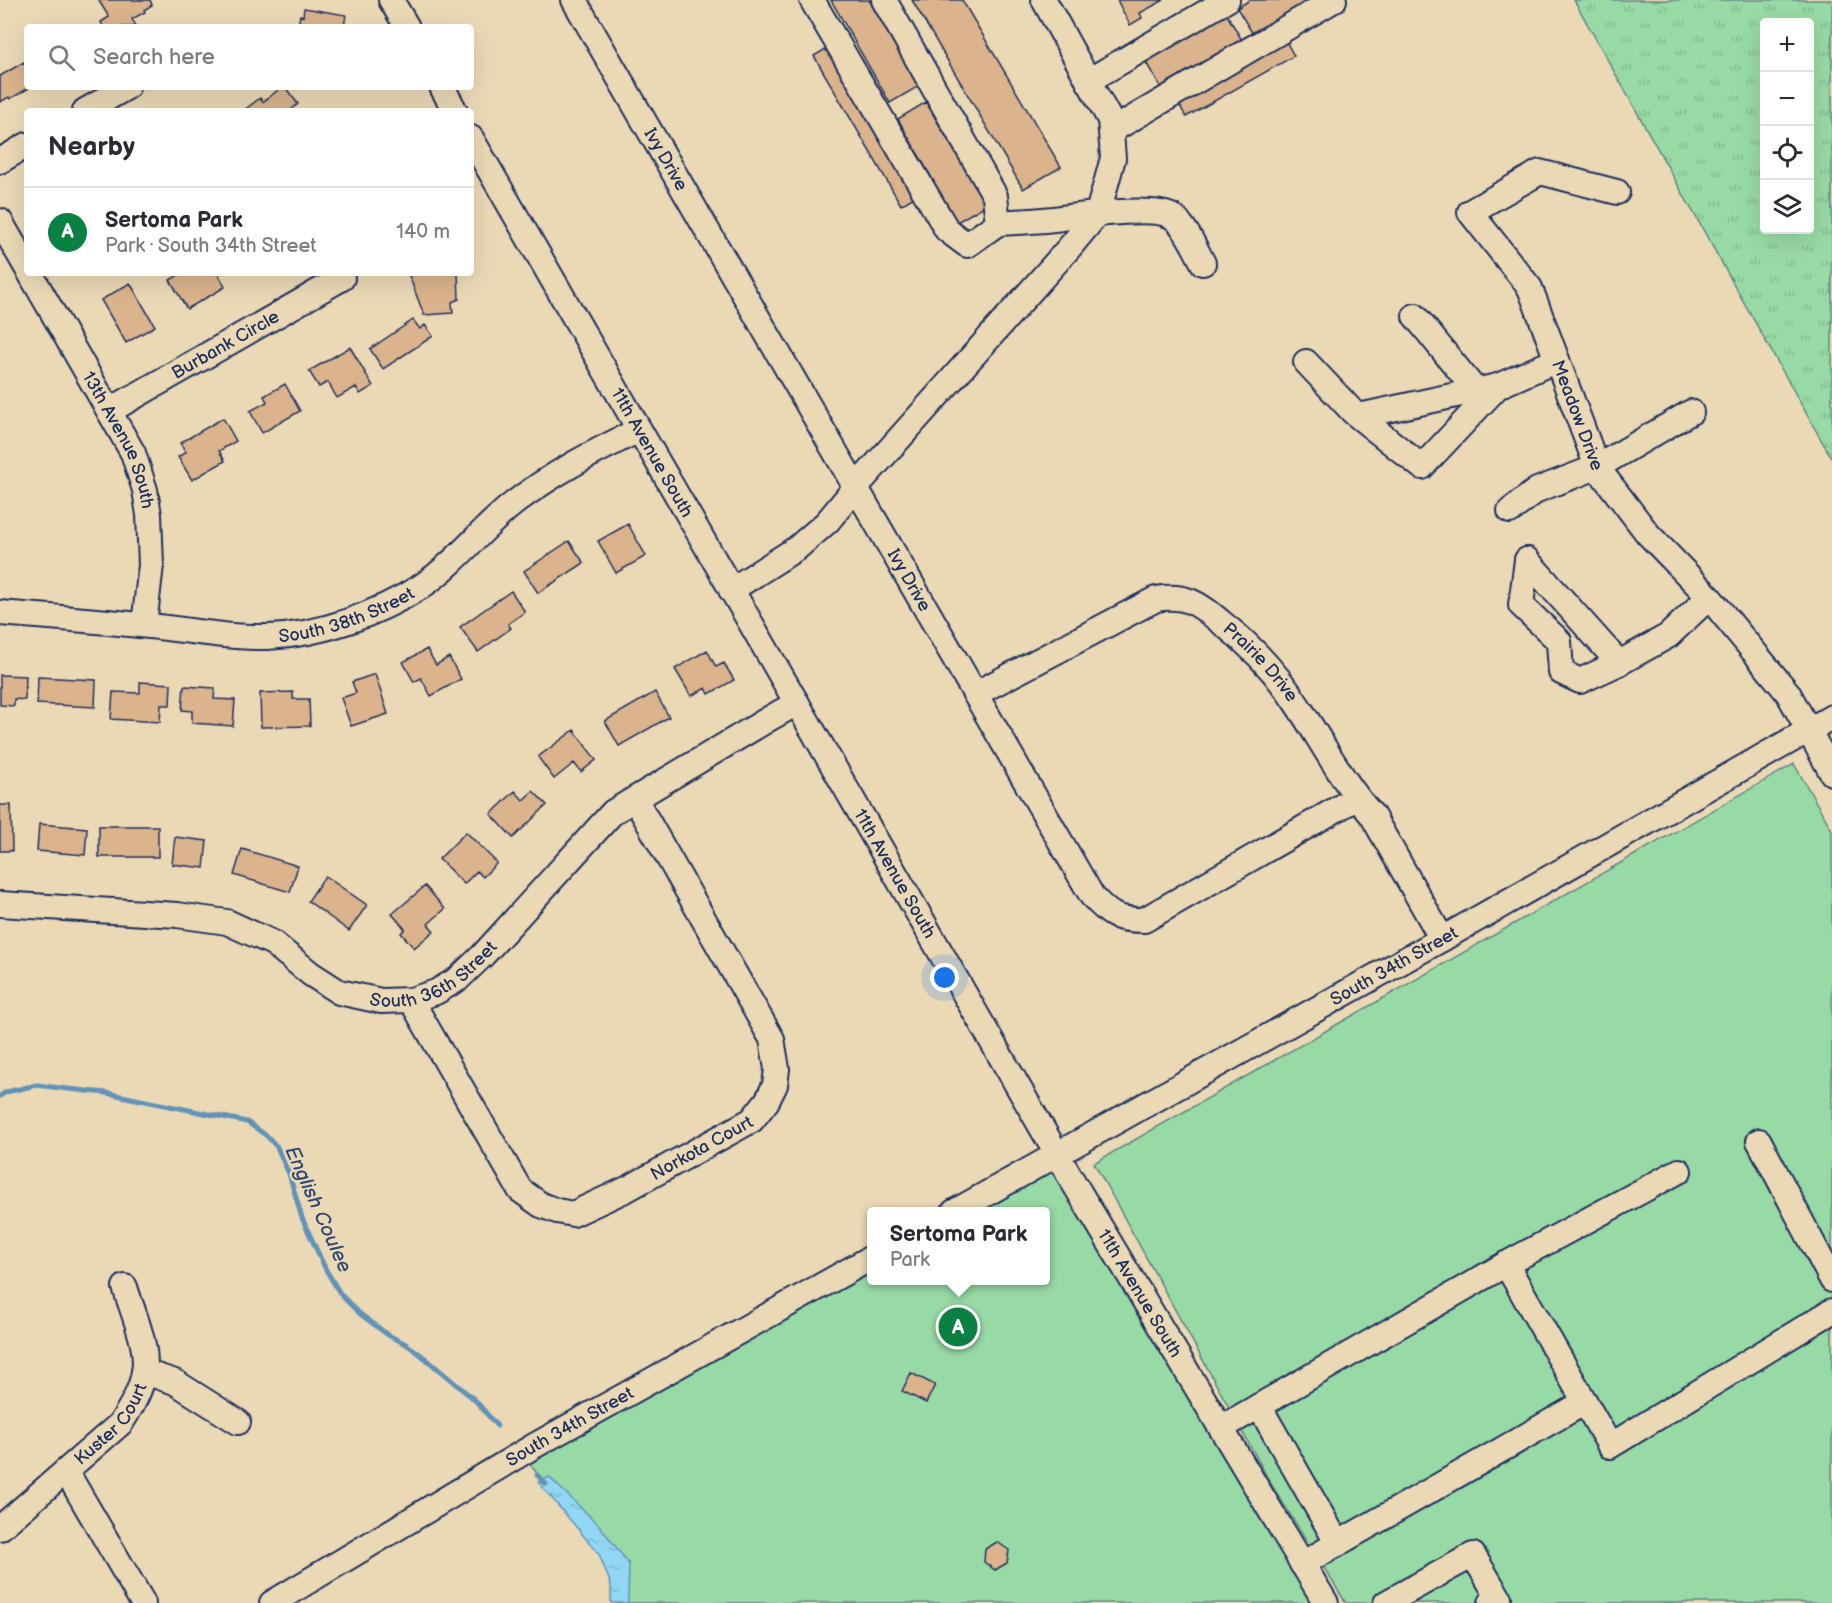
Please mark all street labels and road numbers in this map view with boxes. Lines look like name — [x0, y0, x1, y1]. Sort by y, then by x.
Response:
street label: Ivy Drive — [639, 124, 692, 195]
street label: Burbank Circle — [168, 306, 283, 384]
street label: Meadow Drive — [1547, 357, 1608, 474]
street label: 13th Avenue South — [78, 368, 158, 510]
street label: 11th Avenue South — [606, 384, 697, 521]
street label: Ivy Drive — [883, 545, 935, 616]
street label: South 38th Street — [278, 583, 419, 647]
street label: Prairie Drive — [1219, 618, 1302, 706]
street label: 11th Avenue South — [849, 805, 940, 942]
street label: South 34th Street — [1327, 922, 1462, 1010]
street label: South 36th Street — [368, 937, 502, 1012]
street label: Norkota Court — [647, 1111, 757, 1185]
street label: 11th Avenue South — [1093, 1226, 1186, 1361]
street label: Kuster Court — [70, 1380, 152, 1470]
street label: South 34th Street — [502, 1382, 638, 1471]

